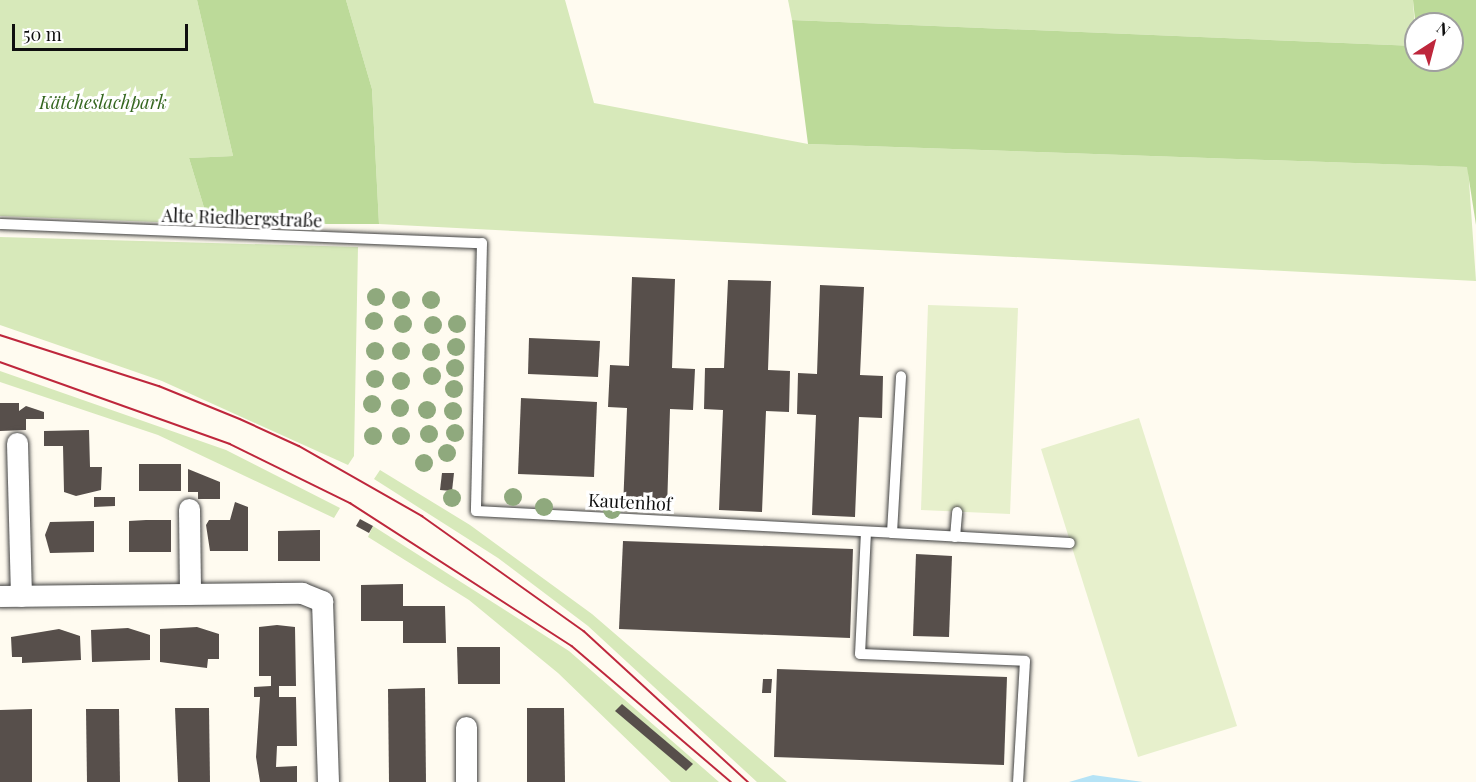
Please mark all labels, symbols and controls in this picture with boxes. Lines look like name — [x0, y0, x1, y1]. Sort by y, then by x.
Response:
scale bar — [15, 12, 190, 50]
north arrow — [1404, 12, 1464, 72]
text: N — [1433, 17, 1455, 41]
text: 50 m — [23, 22, 62, 46]
park label: Kätcheslachpark — [39, 91, 167, 113]
street label: Alte Riedbergstraße — [161, 204, 323, 232]
street label: Kautenhof — [588, 489, 672, 515]

